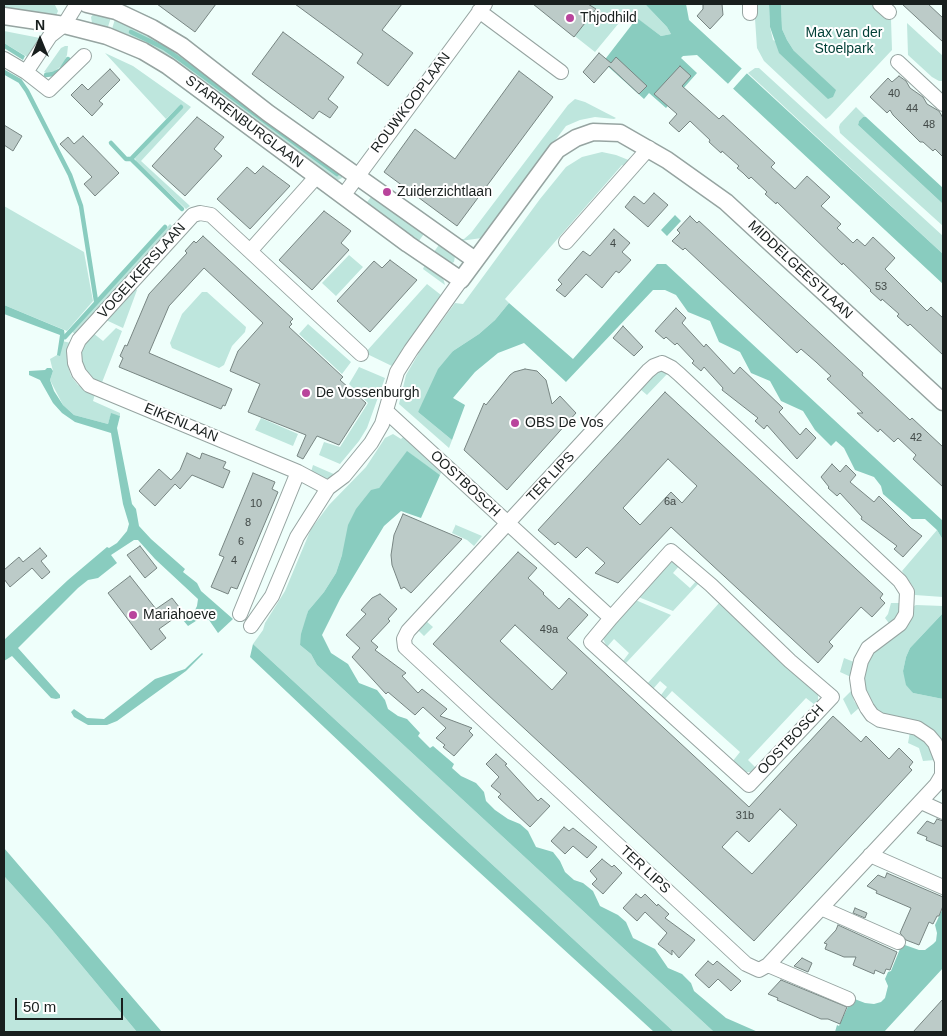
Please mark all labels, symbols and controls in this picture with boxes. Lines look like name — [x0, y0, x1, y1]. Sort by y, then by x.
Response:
place label: Thjodhild — [580, 10, 637, 26]
marker: Thjodhild — [564, 12, 576, 24]
north arrow — [15, 15, 65, 65]
text: N — [35, 17, 45, 33]
park label: Max van der Stoelpark — [805, 25, 883, 58]
street label: ROUWKOOPLAAN — [368, 49, 454, 157]
street label: STARRENBURGLAAN — [182, 72, 306, 172]
house number: 40 — [888, 87, 900, 101]
house number: 44 — [906, 102, 918, 116]
house number: 48 — [923, 118, 935, 132]
place label: Zuiderzichtlaan — [397, 184, 492, 200]
marker: Zuiderzichtlaan — [381, 186, 393, 198]
street label: MIDDELGEESTLAAN — [744, 217, 856, 323]
street label: VOGELKERSLAAN — [95, 220, 189, 322]
house number: 4 — [610, 237, 616, 251]
house number: 53 — [875, 280, 887, 294]
place label: De Vossenburgh — [316, 385, 420, 401]
marker: De Vossenburgh — [300, 387, 312, 399]
street label: EIKENLAAN — [142, 400, 220, 446]
place label: OBS De Vos — [525, 415, 604, 431]
marker: OBS De Vos — [509, 417, 521, 429]
house number: 42 — [910, 431, 922, 445]
street label: OOSTBOSCH — [427, 447, 503, 521]
street label: TER LIPS — [524, 449, 578, 505]
house number: 6a — [664, 495, 676, 509]
house number: 10 — [250, 497, 262, 511]
house number: 8 — [245, 516, 251, 530]
house number: 6 — [238, 535, 244, 549]
house number: 4 — [231, 554, 237, 568]
place label: Mariahoeve — [143, 607, 216, 623]
marker: Mariahoeve — [127, 609, 139, 621]
house number: 49a — [540, 623, 558, 637]
street label: OOSTBOSCH — [754, 702, 828, 778]
house number: 31b — [736, 809, 754, 823]
street label: TER LIPS — [617, 843, 673, 897]
scale bar — [18, 988, 125, 1020]
text: 50 m — [23, 998, 56, 1015]

